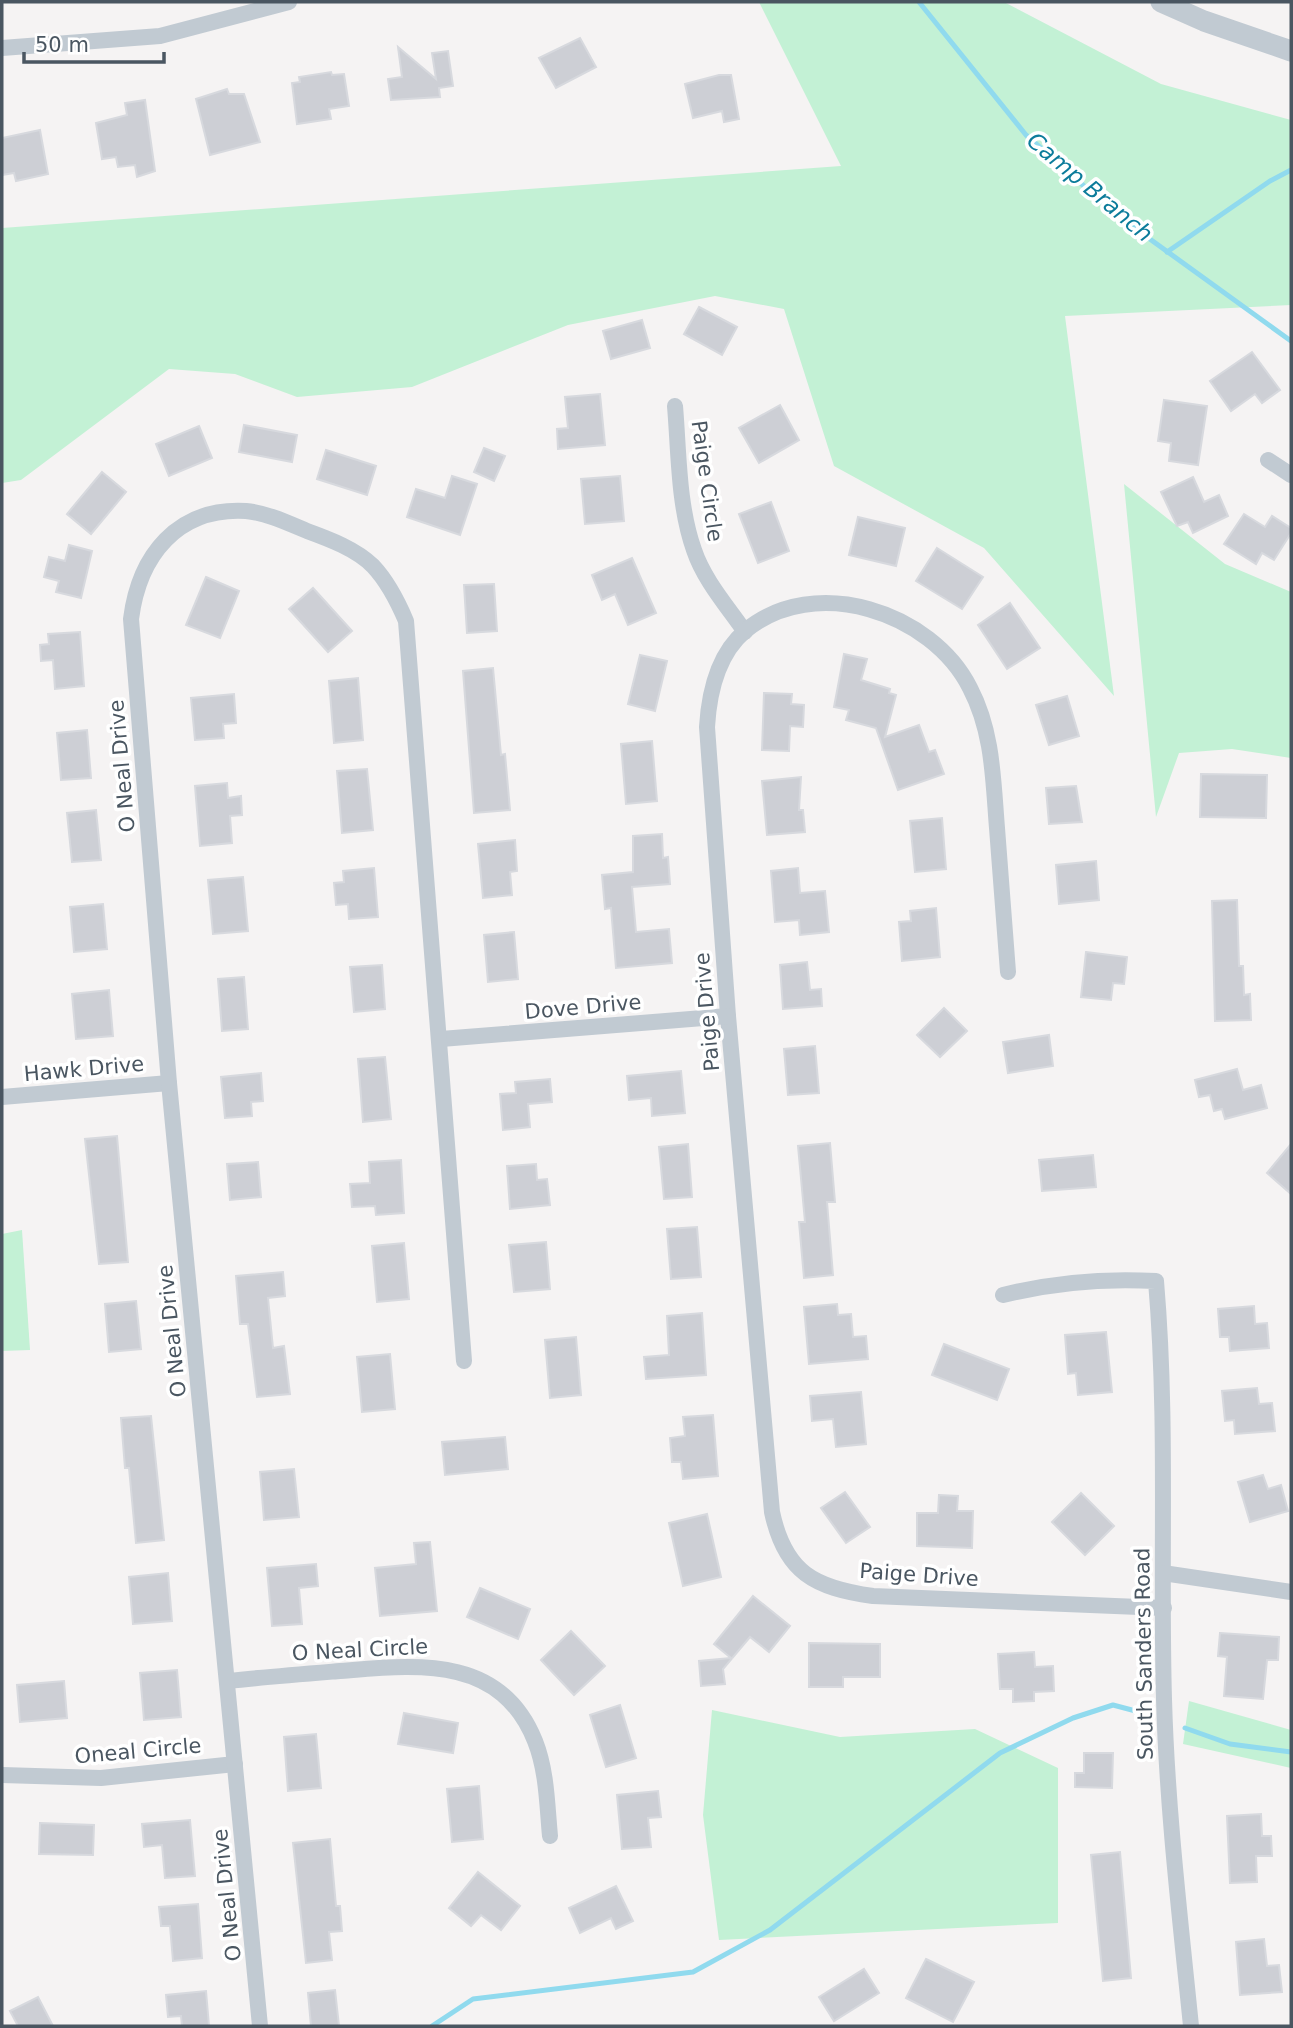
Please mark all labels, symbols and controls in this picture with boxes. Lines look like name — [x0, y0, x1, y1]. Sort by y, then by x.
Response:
scale bar — [24, 21, 164, 65]
text: 50 m — [35, 33, 89, 57]
water label: Camp Branch — [1022, 127, 1158, 247]
street label: Paige Circle — [687, 419, 727, 543]
street label: O Neal Drive — [104, 699, 140, 833]
street label: Paige Drive — [690, 952, 724, 1072]
street label: Dove Drive — [524, 990, 642, 1024]
street label: Hawk Drive — [23, 1052, 145, 1086]
street label: O Neal Drive — [153, 1264, 191, 1398]
street label: South Sanders Road — [1130, 1548, 1158, 1760]
street label: Paige Drive — [859, 1559, 979, 1591]
street label: O Neal Circle — [291, 1634, 429, 1666]
street label: Oneal Circle — [74, 1734, 202, 1768]
street label: O Neal Drive — [208, 1828, 246, 1962]

